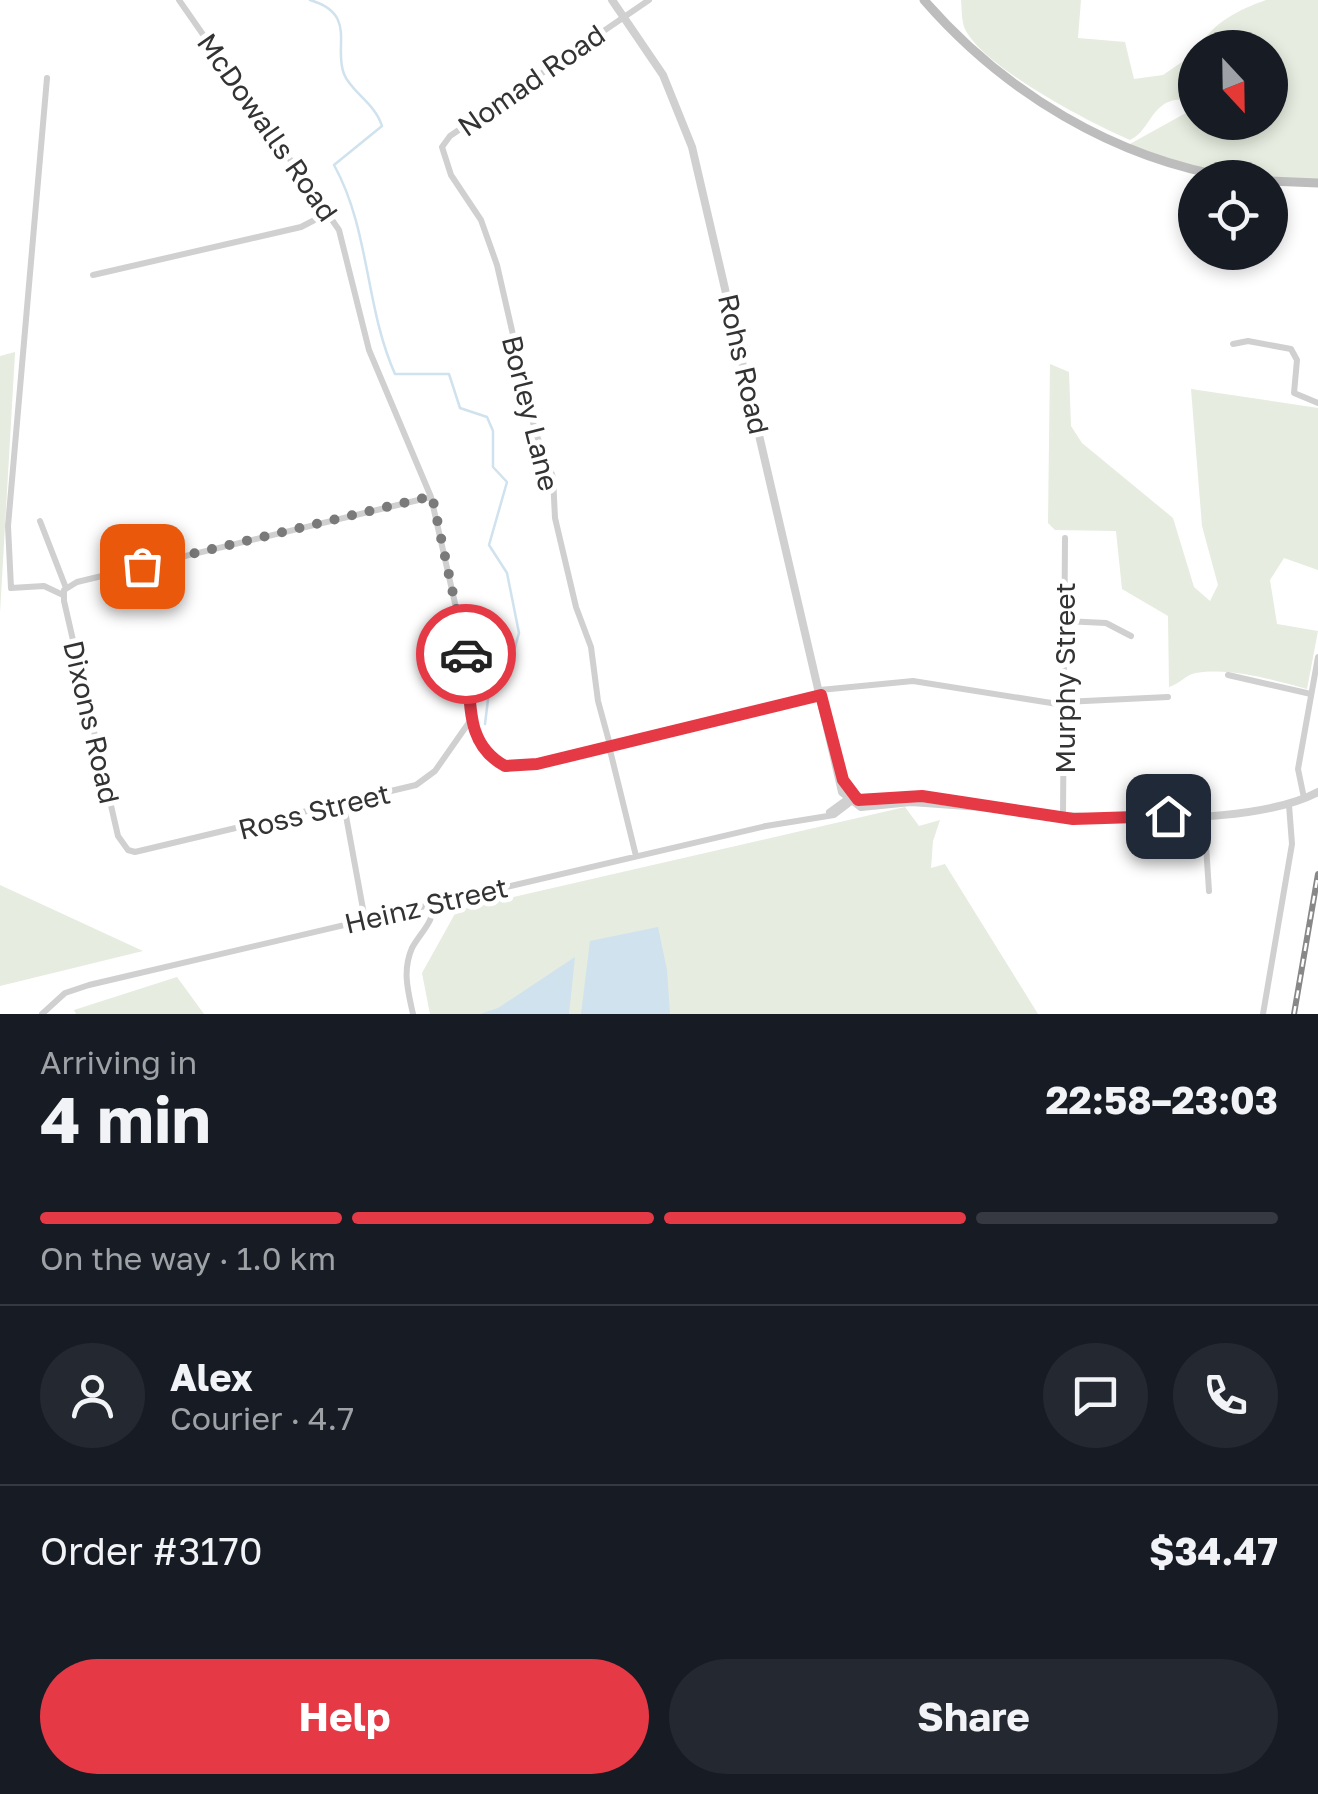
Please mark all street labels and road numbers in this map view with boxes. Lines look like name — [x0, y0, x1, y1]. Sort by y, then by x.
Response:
street label: Nomad Road — [451, 17, 611, 143]
street label: McDowalls Road — [191, 27, 345, 227]
street label: Rohs Road — [712, 291, 776, 437]
street label: Borley Lane — [496, 332, 566, 494]
street label: Murphy Street — [1048, 582, 1081, 774]
street label: Dixons Road — [57, 637, 127, 807]
street label: Ross Street — [235, 776, 393, 846]
street label: Heinz Street — [341, 870, 511, 940]

